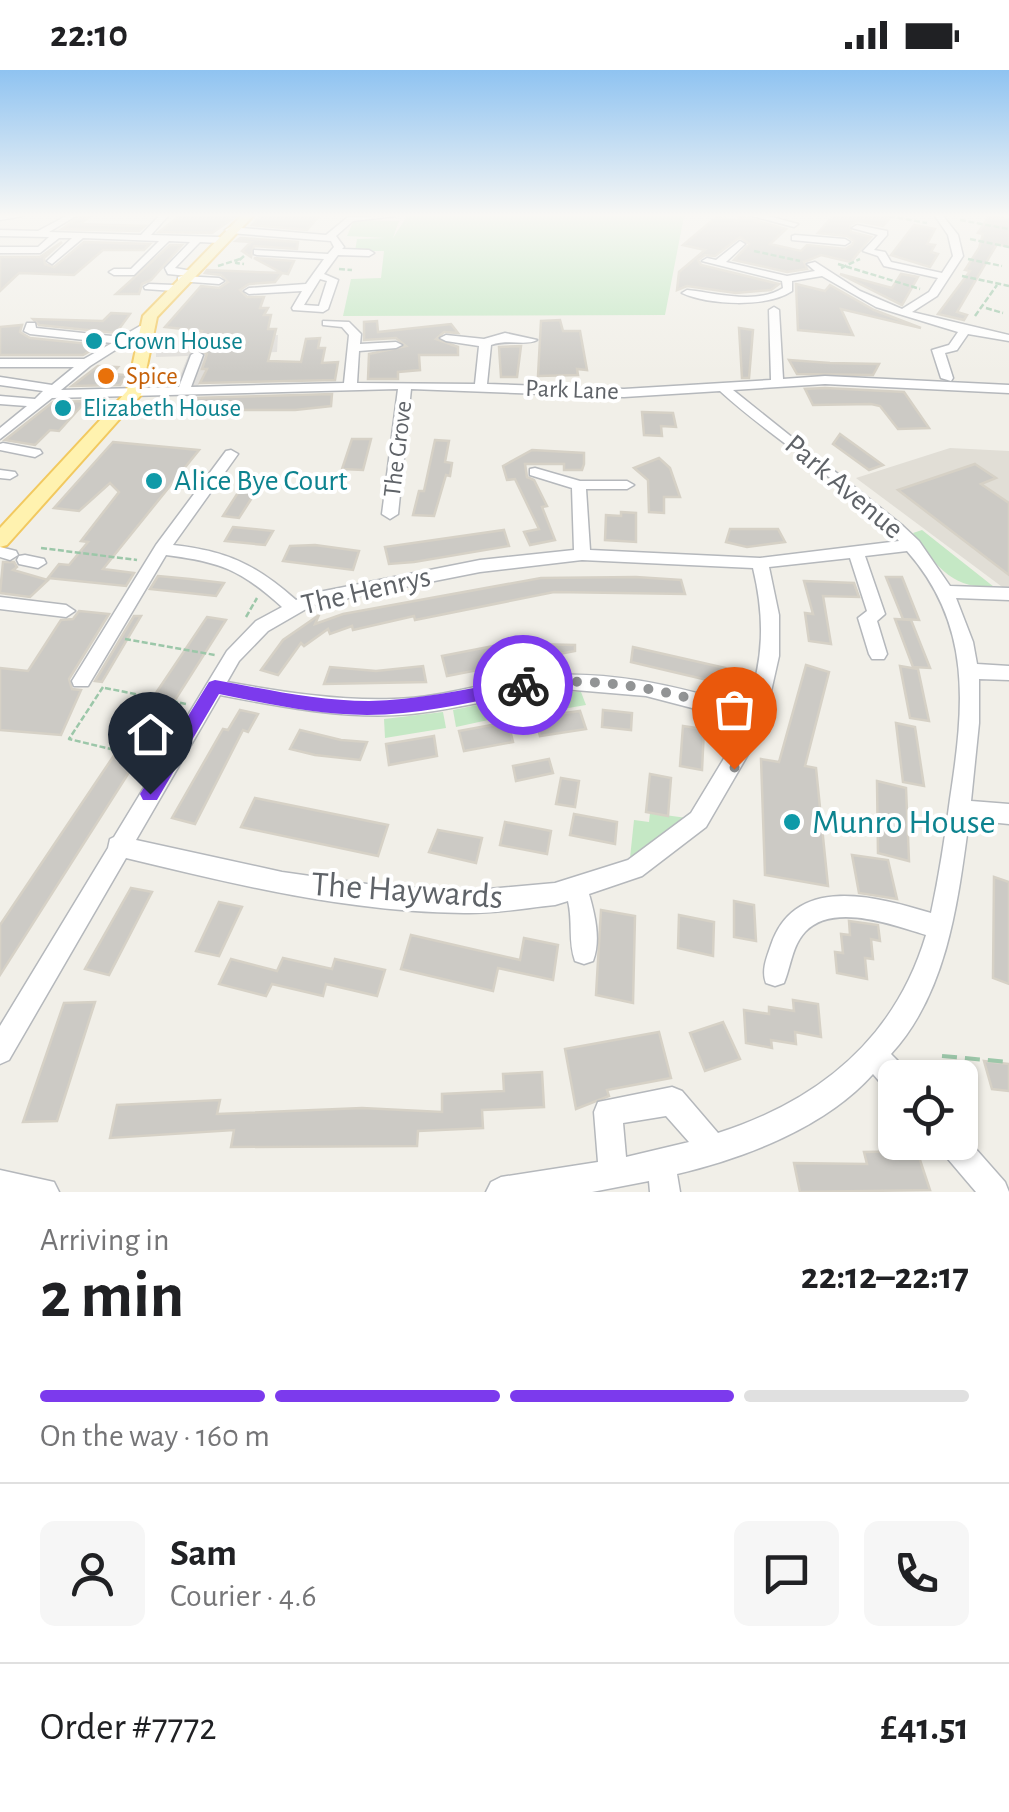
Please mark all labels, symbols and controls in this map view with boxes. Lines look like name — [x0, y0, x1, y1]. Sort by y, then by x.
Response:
text: 22:10 — [50, 16, 128, 54]
place label: Crown House — [114, 329, 243, 354]
marker: Crown House — [83, 330, 105, 352]
place label: Spice — [126, 364, 178, 389]
marker: Spice — [95, 365, 117, 387]
street label: Park Lane — [525, 376, 619, 404]
place label: Elizabeth House — [83, 396, 241, 421]
marker: Elizabeth House — [52, 397, 74, 419]
street label: The Grove — [380, 399, 416, 499]
street label: Park Avenue — [779, 429, 909, 545]
place label: Alice Bye Court — [174, 466, 348, 496]
marker: Alice Bye Court — [143, 470, 165, 492]
street label: The Henrys — [298, 562, 434, 620]
courier — [473, 635, 573, 735]
icon: bike — [496, 658, 551, 713]
pin — [692, 667, 777, 770]
icon: bag — [707, 682, 762, 737]
pin — [108, 692, 193, 795]
icon: home — [123, 707, 178, 762]
place label: Munro House — [812, 805, 996, 840]
marker: Munro House — [781, 811, 803, 833]
street label: The Haywards — [310, 867, 504, 915]
map controls — [878, 1060, 978, 1160]
button: locate — [878, 1060, 978, 1160]
text: Arriving in — [40, 1224, 169, 1256]
text: 22:12–22:17 — [801, 1258, 969, 1296]
text: 2 min — [40, 1264, 184, 1329]
text: On the way · 160 m — [40, 1420, 270, 1452]
button: person — [40, 1521, 145, 1626]
button: chat — [734, 1521, 839, 1626]
button: phone — [864, 1521, 969, 1626]
text: Sam — [170, 1535, 237, 1573]
text: Courier · 4.6 — [170, 1580, 317, 1612]
text: Order #7772 — [40, 1709, 217, 1747]
text: £41.51 — [880, 1709, 969, 1747]

